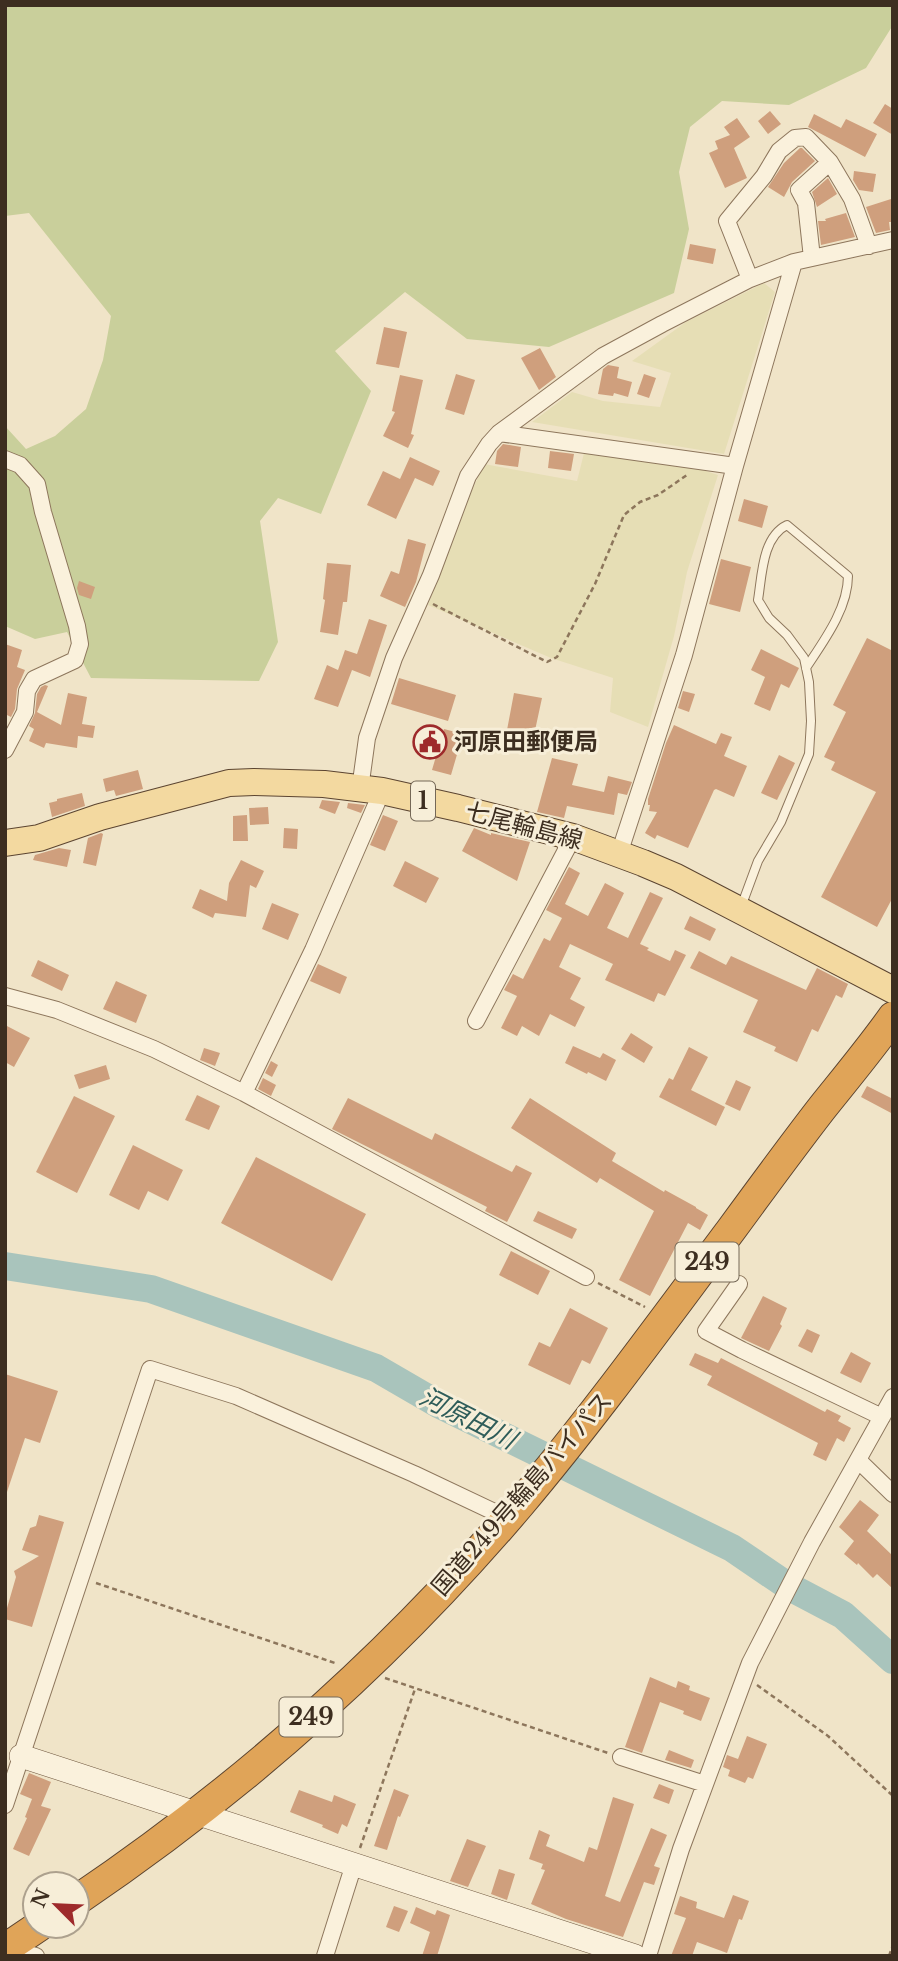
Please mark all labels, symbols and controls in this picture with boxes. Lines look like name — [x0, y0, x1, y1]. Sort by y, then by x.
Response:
public building icon: 河原田郵便局 — [411, 723, 449, 761]
place label: 河原田郵便局 — [454, 727, 598, 756]
road number: 1 — [411, 782, 435, 820]
street label: 七尾輪島線 — [462, 796, 586, 855]
road number: 249 — [676, 1242, 738, 1282]
water label: 河原田川 — [414, 1380, 524, 1457]
street label: 国道249号輪島バイパス — [425, 1386, 618, 1601]
road number: 249 — [280, 1698, 342, 1736]
north arrow — [21, 1870, 91, 1940]
text: N — [27, 1885, 55, 1911]

